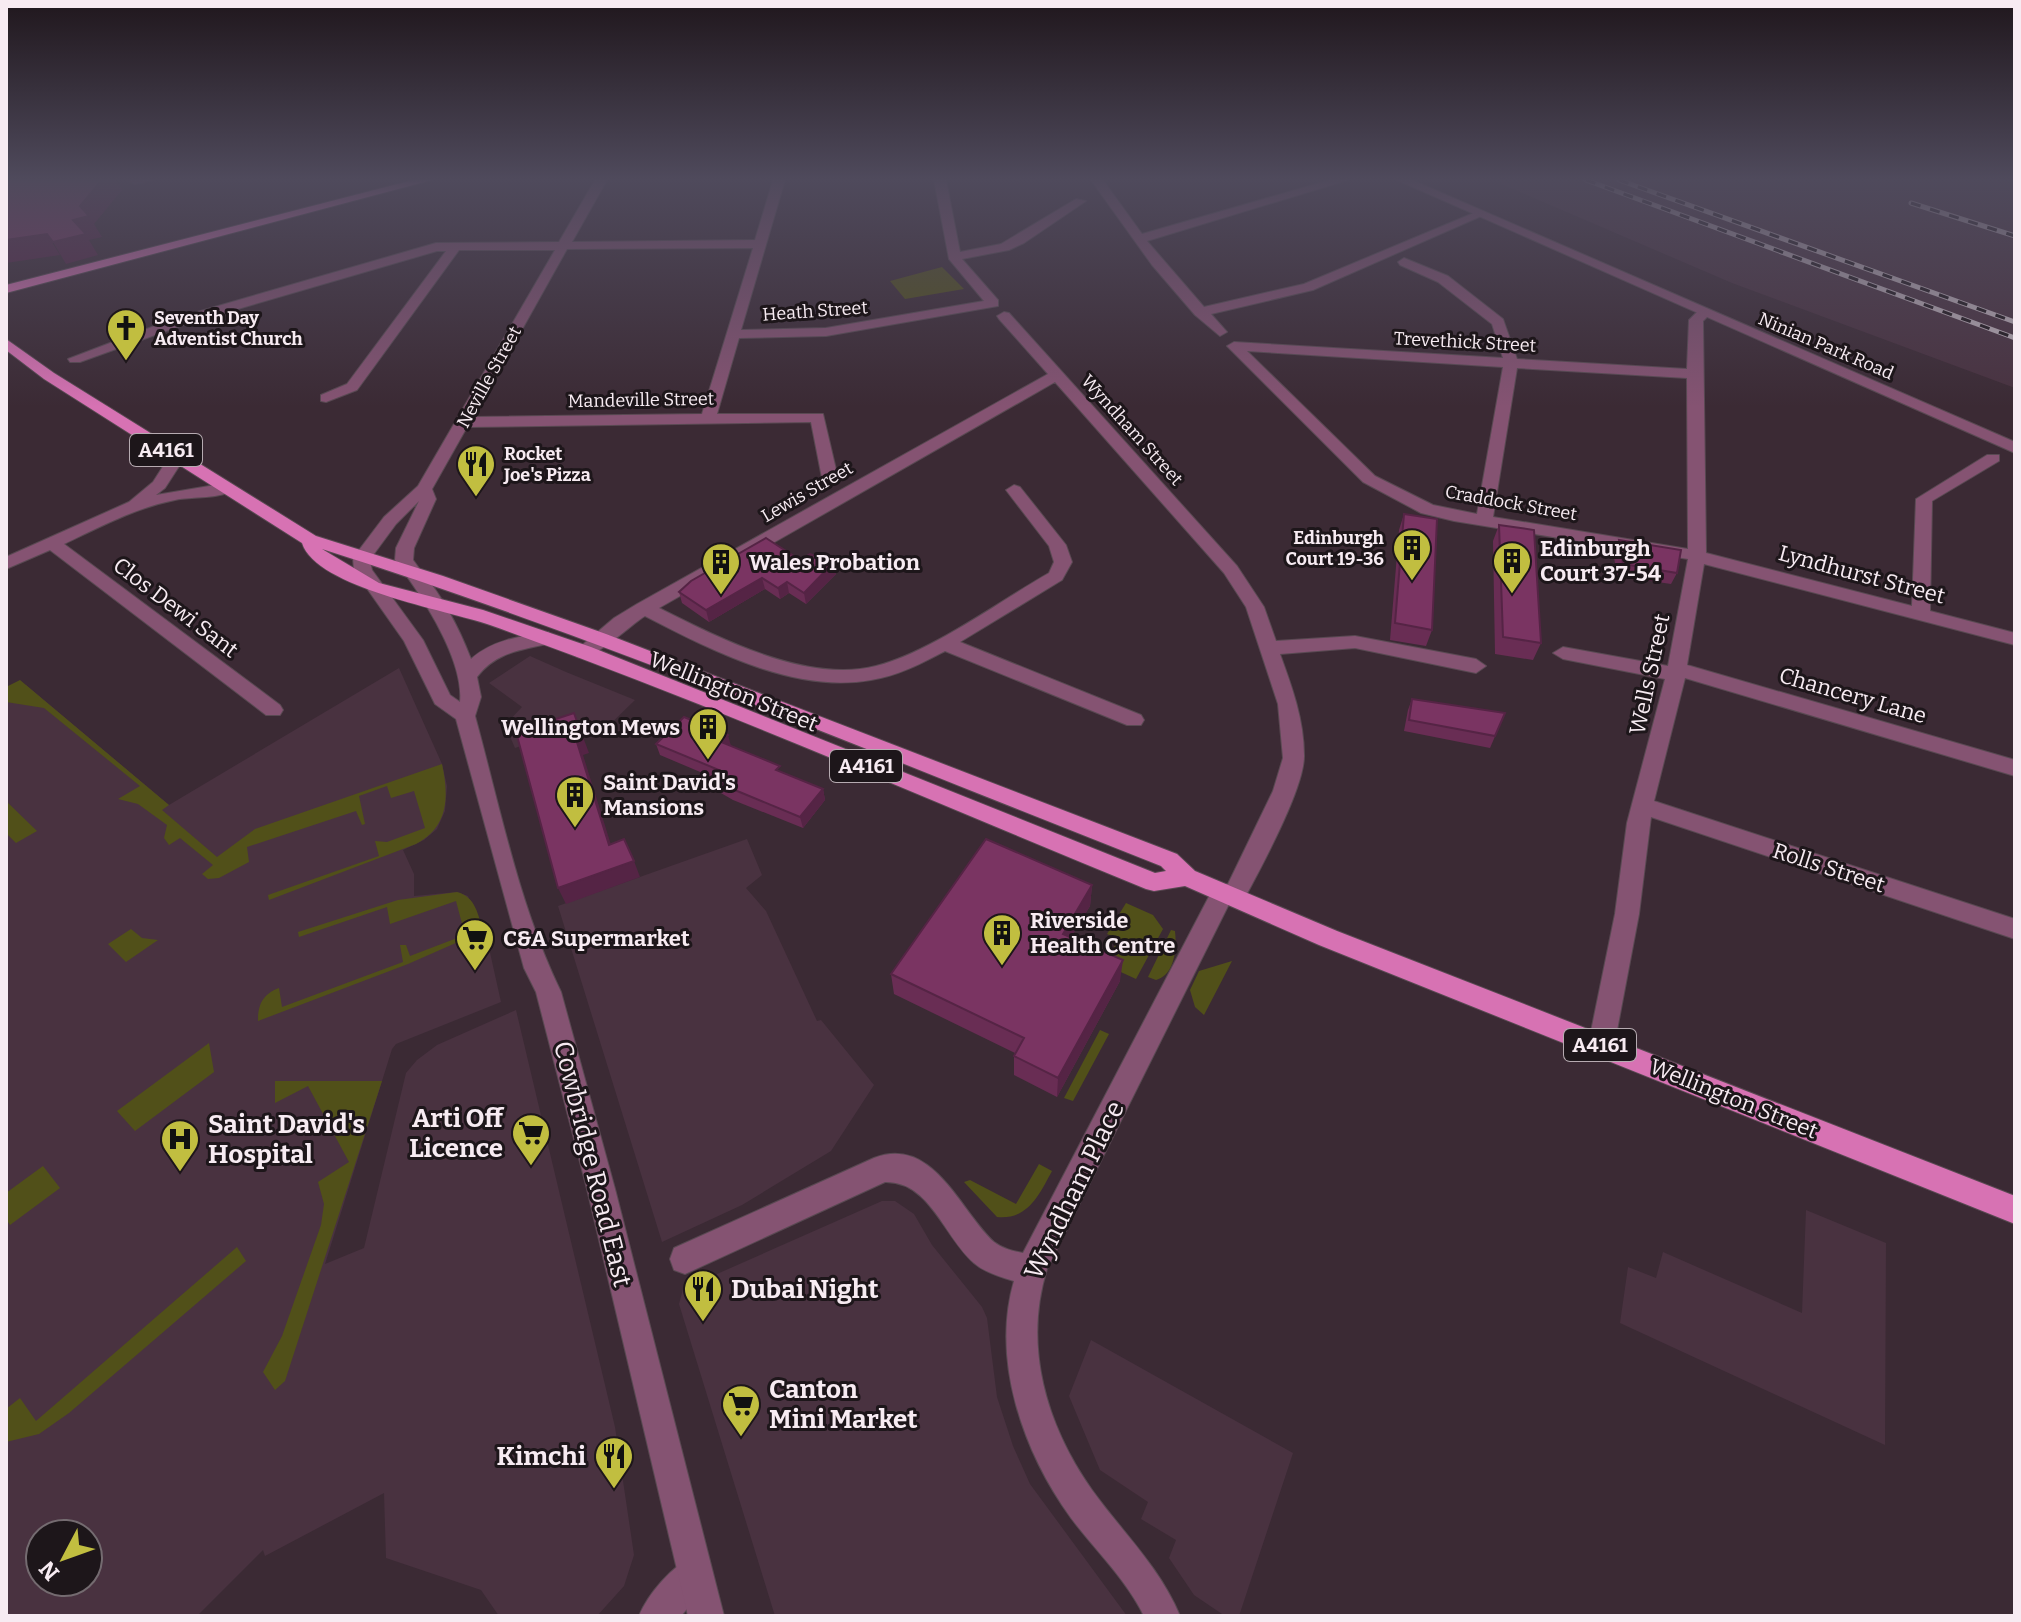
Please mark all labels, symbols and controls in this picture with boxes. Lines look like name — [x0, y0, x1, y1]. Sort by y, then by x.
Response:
street label: Heath Street — [762, 296, 869, 326]
church icon: Seventh Day Adventist Church — [105, 307, 147, 362]
place label: Seventh Day Adventist Church — [154, 307, 303, 350]
street label: Ninian Park Road — [1755, 308, 1897, 385]
street label: Neville Street — [452, 322, 526, 432]
street label: Trevethick Street — [1393, 327, 1537, 357]
street label: Wyndham Street — [1077, 370, 1188, 490]
street label: Mandeville Street — [568, 388, 715, 412]
road number: A4161 — [130, 434, 202, 466]
restaurant icon: Rocket Joe's Pizza — [455, 443, 497, 498]
place label: Rocket Joe's Pizza — [503, 443, 591, 486]
street label: Lewis Street — [757, 457, 857, 527]
street label: Craddock Street — [1443, 481, 1579, 526]
place label: Edinburgh Court 19-36 — [1285, 527, 1385, 570]
building icon: Edinburgh Court 19-36 — [1391, 527, 1433, 582]
place label: Edinburgh Court 37-54 — [1540, 535, 1662, 587]
street label: Lyndhurst Street — [1776, 539, 1948, 610]
building icon: Edinburgh Court 37-54 — [1491, 540, 1533, 595]
building icon: Wales Probation — [700, 541, 742, 596]
place label: Wales Probation — [749, 549, 920, 576]
street label: Clos Dewi Sant — [108, 552, 244, 663]
street label: Wells Street — [1624, 611, 1675, 737]
street label: Wellington Street — [646, 645, 822, 738]
street label: Chancery Lane — [1776, 662, 1930, 729]
building icon: Wellington Mews — [687, 706, 729, 761]
place label: Wellington Mews — [501, 714, 680, 741]
road number: A4161 — [830, 750, 902, 782]
place label: Saint David's Mansions — [603, 769, 736, 821]
building icon: Saint David's Mansions — [554, 774, 596, 829]
street label: Rolls Street — [1769, 837, 1888, 898]
place label: Riverside Health Centre — [1030, 907, 1175, 959]
building icon: Riverside Health Centre — [981, 912, 1023, 967]
supermarket icon: C&A Supermarket — [454, 917, 496, 972]
place label: C&A Supermarket — [503, 925, 690, 952]
road number: A4161 — [1564, 1029, 1636, 1061]
street label: Cowbridge Road East — [547, 1038, 638, 1291]
street label: Wellington Street — [1646, 1052, 1822, 1145]
street label: Wyndham Place — [1018, 1096, 1131, 1284]
place label: Arti Off Licence — [409, 1103, 505, 1164]
place label: Saint David's Hospital — [208, 1109, 365, 1170]
supermarket icon: Arti Off Licence — [510, 1112, 552, 1167]
hospital icon: Saint David's Hospital — [159, 1118, 201, 1173]
restaurant icon: Dubai Night — [682, 1268, 724, 1323]
place label: Dubai Night — [731, 1274, 879, 1305]
place label: Canton Mini Market — [769, 1374, 918, 1435]
supermarket icon: Canton Mini Market — [720, 1383, 762, 1438]
restaurant icon: Kimchi — [593, 1435, 635, 1490]
place label: Kimchi — [497, 1441, 586, 1472]
north arrow — [24, 1518, 104, 1598]
text: N — [34, 1556, 65, 1586]

